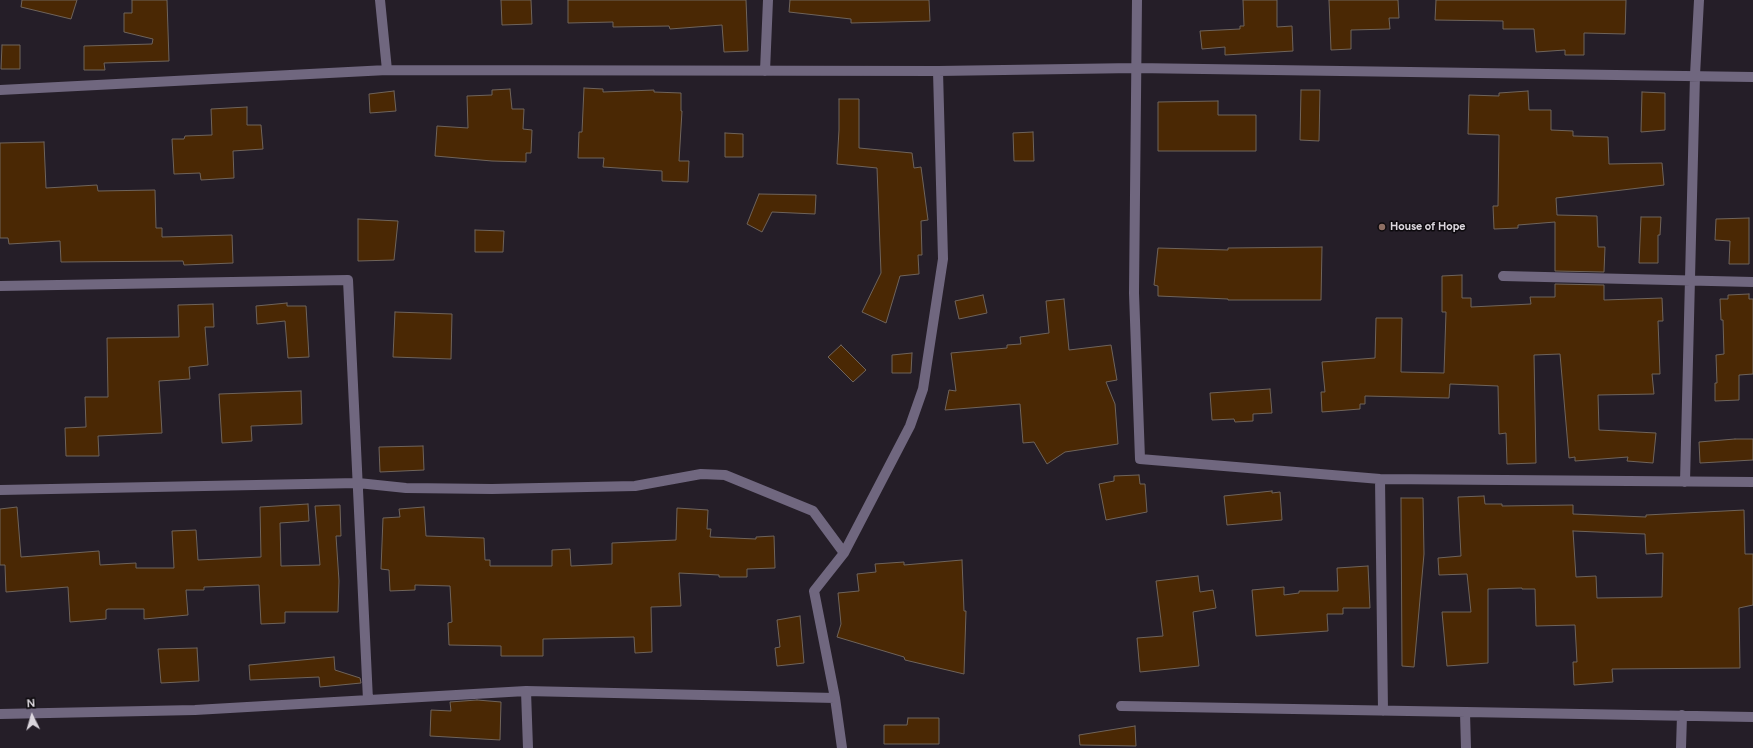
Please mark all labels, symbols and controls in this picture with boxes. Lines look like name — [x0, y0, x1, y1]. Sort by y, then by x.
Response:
place label: House of Hope — [1390, 220, 1465, 234]
marker: House of Hope — [1377, 222, 1387, 232]
north arrow — [12, 696, 52, 736]
text: N — [26, 697, 36, 710]

